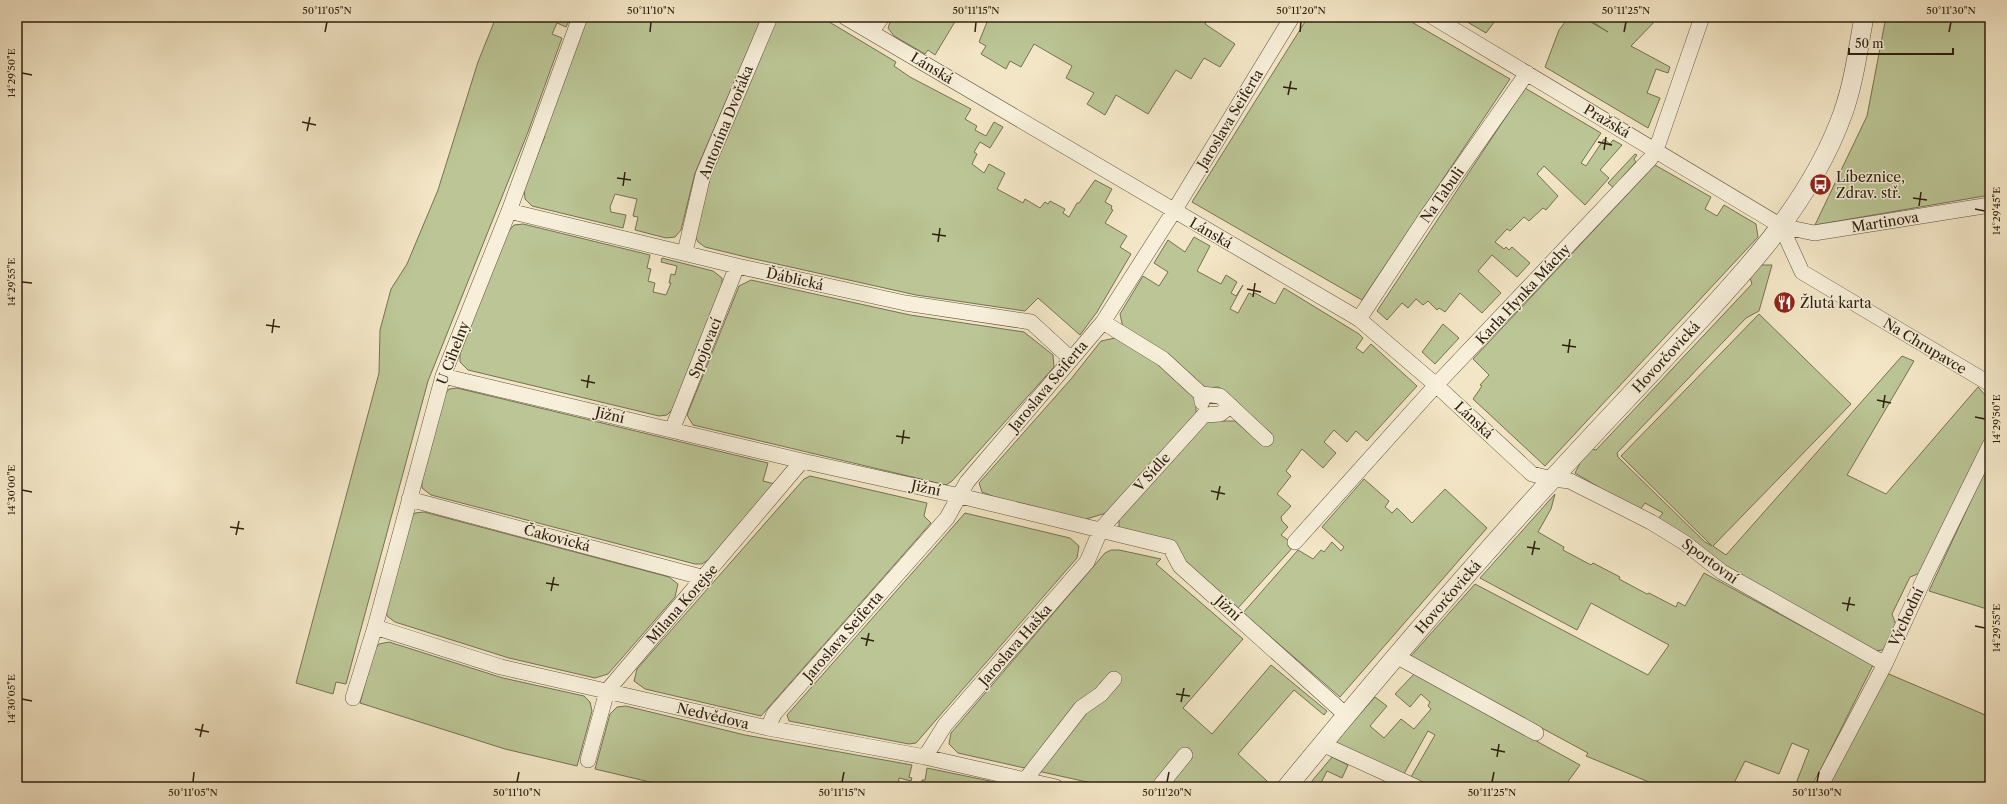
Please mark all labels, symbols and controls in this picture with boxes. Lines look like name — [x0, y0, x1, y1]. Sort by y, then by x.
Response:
text: 50°11'05"N — [302, 4, 352, 17]
text: 50°11'10"N — [627, 4, 675, 17]
text: 50°11'15"N — [952, 4, 1000, 17]
text: 50°11'20"N — [1276, 4, 1326, 17]
text: 50°11'25"N — [1602, 4, 1650, 17]
text: 50°11'30"N — [1926, 4, 1976, 17]
scale bar — [1849, 30, 1953, 56]
text: 50 m — [1855, 36, 1884, 51]
text: 14°29'50"E — [5, 48, 18, 98]
street label: Lánská — [907, 48, 957, 88]
street label: Antonína Dvořáka — [695, 62, 757, 182]
street label: Jaroslava Seiferta — [1192, 65, 1267, 174]
street label: Pražská — [1581, 100, 1634, 142]
street label: Na Tabuli — [1416, 164, 1468, 226]
place label: Líbeznice, Zdrav. stř. — [1836, 168, 1905, 202]
bus stop icon: Líbeznice, Zdrav. stř. — [1808, 172, 1834, 198]
text: 14°29'45"E — [1990, 187, 2003, 235]
street label: Martinova — [1850, 208, 1921, 236]
street label: Lánská — [1186, 214, 1236, 253]
street label: Karla Hynka Máchy — [1472, 240, 1574, 348]
text: 14°29'55"E — [5, 258, 18, 306]
street label: Ďáblická — [765, 263, 826, 294]
restaurant icon: Žlutá karta — [1771, 290, 1797, 316]
place label: Žlutá karta — [1800, 293, 1872, 312]
street label: Na Chrupavce — [1880, 314, 1970, 378]
street label: Spojovací — [685, 315, 725, 381]
street label: Hovorčovická — [1628, 317, 1704, 397]
street label: U Cihelny — [433, 319, 473, 387]
street label: Jaroslava Seiferta — [1003, 336, 1092, 437]
text: 14°29'50"E — [1990, 394, 2003, 444]
street label: Lánská — [1451, 398, 1498, 443]
street label: Jižní — [592, 402, 626, 427]
street label: V Sídle — [1129, 449, 1174, 496]
text: 14°30'00"E — [5, 465, 18, 515]
street label: Jižní — [908, 476, 942, 500]
street label: Čakovická — [522, 520, 593, 556]
street label: Sportovní — [1678, 535, 1742, 587]
street label: Hovorčovická — [1411, 556, 1485, 637]
street label: Milana Korejse — [642, 560, 722, 648]
street label: Východní — [1884, 585, 1927, 650]
street label: Jaroslava Seiferta — [798, 587, 887, 686]
street label: Jižní — [1210, 590, 1245, 625]
street label: Jaroslava Haška — [973, 600, 1056, 691]
text: 14°29'55"E — [1990, 604, 2003, 652]
text: 14°30'05"E — [5, 674, 18, 724]
street label: Nedvědova — [675, 699, 752, 733]
text: 50°11'05"N — [168, 786, 218, 799]
text: 50°11'10"N — [493, 786, 541, 799]
text: 50°11'15"N — [818, 786, 866, 799]
text: 50°11'20"N — [1142, 786, 1192, 799]
text: 50°11'25"N — [1468, 786, 1516, 799]
text: 50°11'30"N — [1792, 786, 1842, 799]

